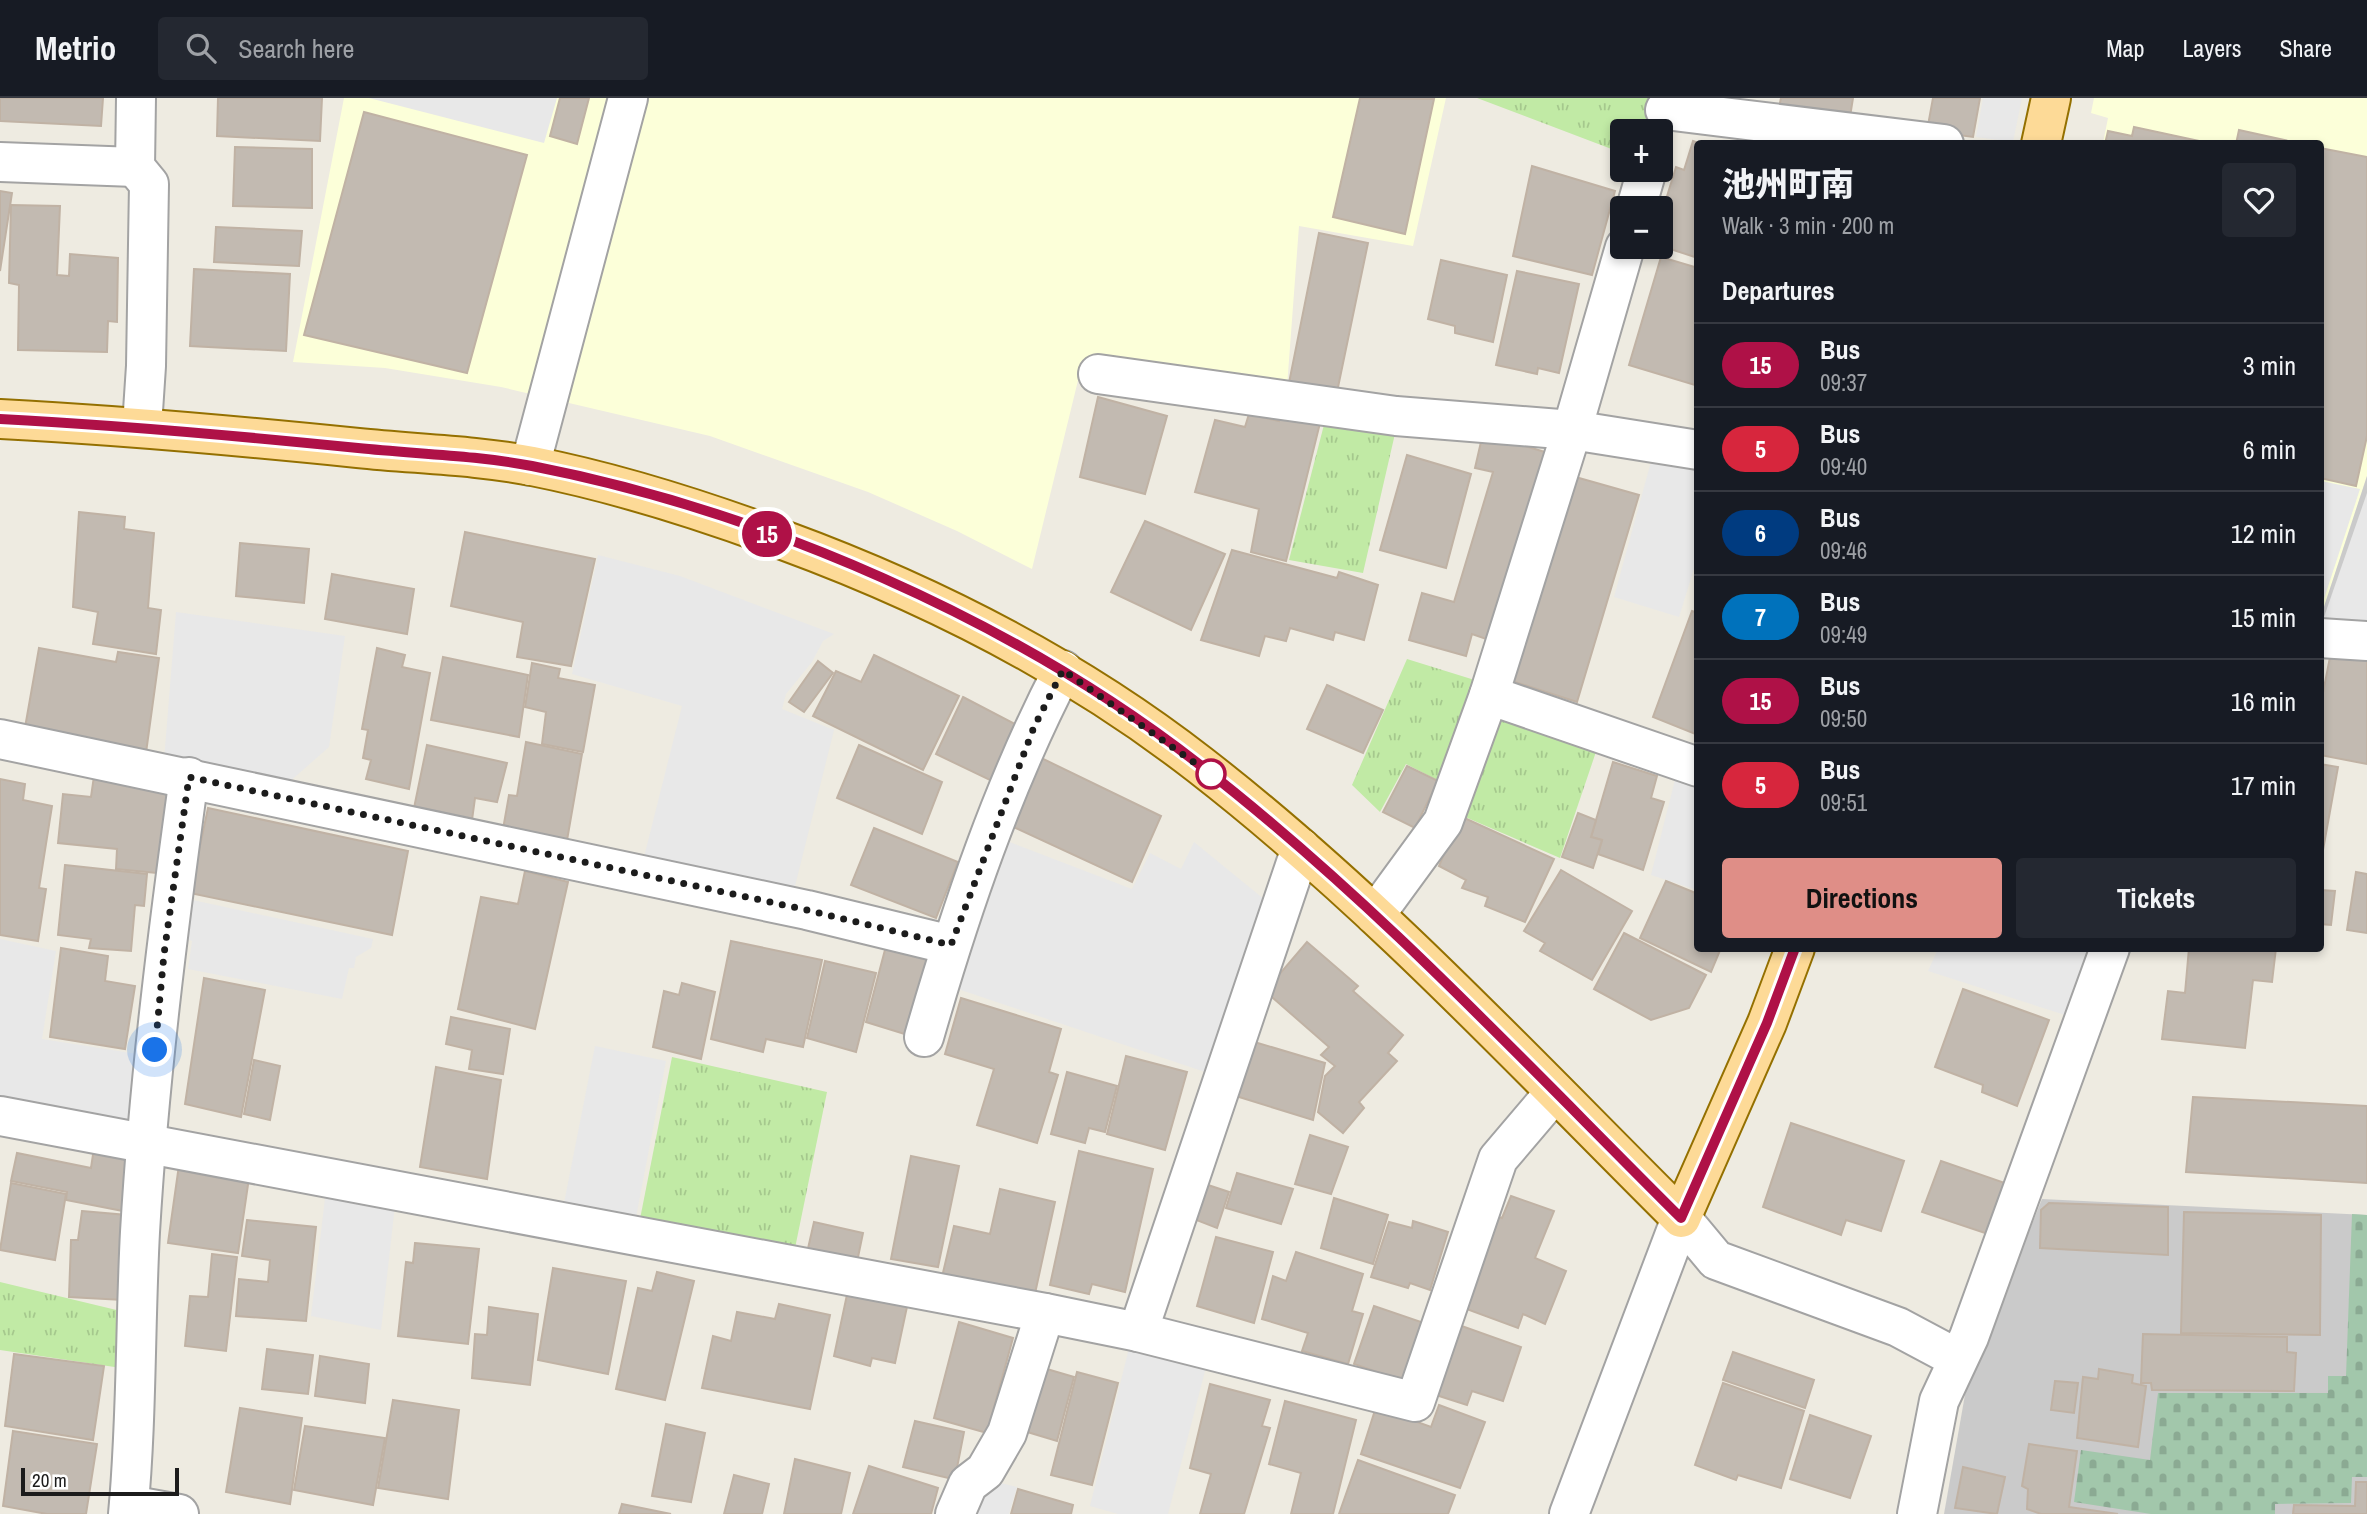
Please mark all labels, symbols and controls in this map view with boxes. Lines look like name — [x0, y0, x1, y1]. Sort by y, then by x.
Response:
search box — [158, 17, 648, 80]
text: Metrio — [35, 26, 116, 70]
icon: search — [182, 29, 220, 67]
text: Search here — [238, 31, 354, 66]
text: Map — [2106, 32, 2144, 64]
text: Layers — [2182, 32, 2241, 64]
text: Share — [2279, 32, 2332, 64]
map controls — [1610, 119, 1673, 259]
button: + — [1610, 119, 1673, 182]
text: 池州町南 — [1722, 162, 1854, 206]
button: heart — [2222, 163, 2296, 237]
button: − — [1610, 196, 1673, 259]
text: Walk · 3 min · 200 m — [1722, 210, 1894, 241]
text: Departures — [1722, 273, 1835, 308]
text: Bus — [1820, 332, 1860, 367]
text: 3 min — [2243, 348, 2296, 383]
text: 15 — [1750, 349, 1771, 381]
text: 09:37 — [1820, 367, 1867, 398]
text: Bus — [1820, 416, 1860, 451]
text: 6 min — [2243, 432, 2296, 467]
text: 5 — [1755, 433, 1766, 465]
text: 09:40 — [1820, 451, 1867, 482]
text: Bus — [1820, 500, 1860, 535]
line badge: 15 — [736, 511, 798, 557]
text: 12 min — [2231, 516, 2296, 551]
text: 6 — [1755, 517, 1766, 549]
text: 15 — [756, 518, 778, 550]
text: 09:46 — [1820, 535, 1867, 566]
text: Bus — [1820, 584, 1860, 619]
text: 15 min — [2231, 600, 2296, 635]
text: 7 — [1755, 601, 1766, 633]
text: 09:49 — [1820, 619, 1867, 650]
text: Bus — [1820, 668, 1860, 703]
text: 16 min — [2231, 684, 2296, 719]
text: 15 — [1750, 685, 1771, 717]
text: 09:50 — [1820, 703, 1867, 734]
text: Bus — [1820, 752, 1860, 787]
unlabelled marker — [1196, 759, 1226, 789]
text: 17 min — [2231, 768, 2296, 803]
text: 5 — [1755, 769, 1766, 801]
text: 09:51 — [1820, 787, 1867, 818]
button: Directions — [1722, 858, 2002, 938]
button: Tickets — [2016, 858, 2296, 938]
your location — [137, 1032, 172, 1067]
scale bar — [21, 1465, 178, 1497]
text: 20 m — [32, 1467, 67, 1493]

